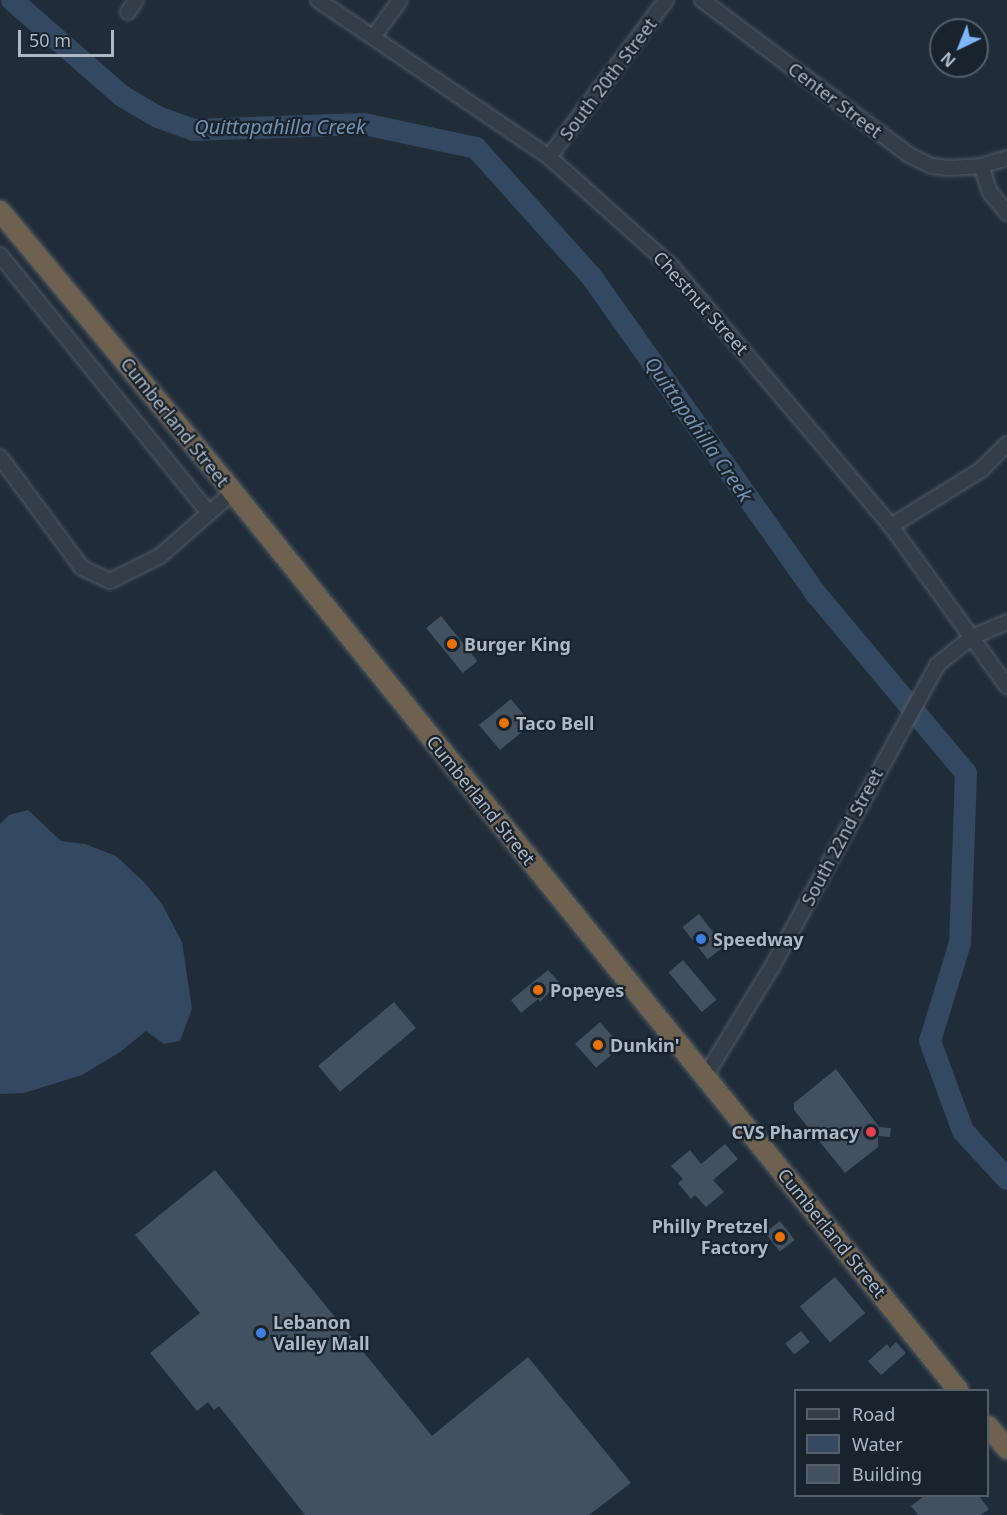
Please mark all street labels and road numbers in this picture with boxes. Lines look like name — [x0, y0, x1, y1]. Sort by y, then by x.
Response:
street label: South 20th Street — [555, 14, 661, 144]
street label: Center Street — [784, 58, 886, 142]
street label: Chestnut Street — [649, 247, 753, 359]
street label: Cumberland Street — [116, 353, 234, 491]
street label: Cumberland Street — [422, 731, 540, 869]
street label: South 22nd Street — [797, 765, 887, 909]
street label: Cumberland Street — [773, 1164, 891, 1302]

